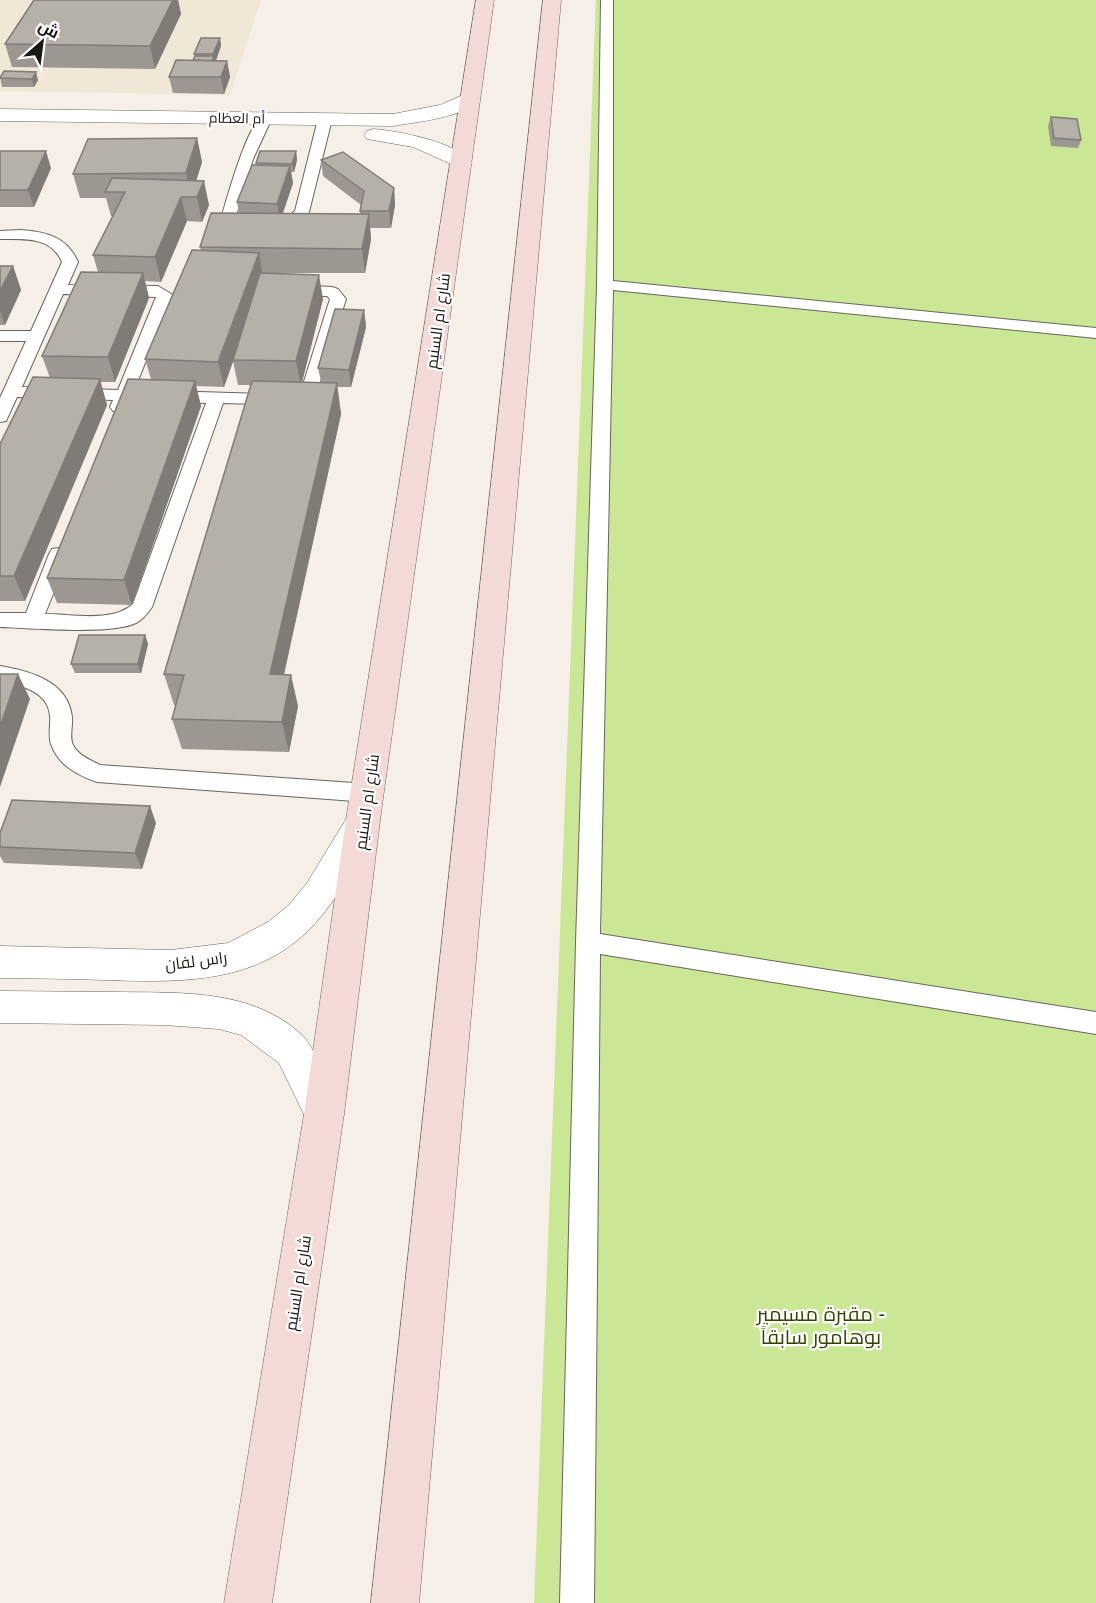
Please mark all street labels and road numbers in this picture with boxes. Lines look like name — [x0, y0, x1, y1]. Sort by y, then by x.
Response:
street label: أم العظام — [209, 109, 266, 128]
street label: شارع ام السنيم — [423, 272, 456, 370]
street label: شارع ام السنيم — [352, 753, 385, 851]
street label: راس لفان — [164, 949, 228, 975]
street label: شارع ام السنيم — [282, 1234, 317, 1333]

